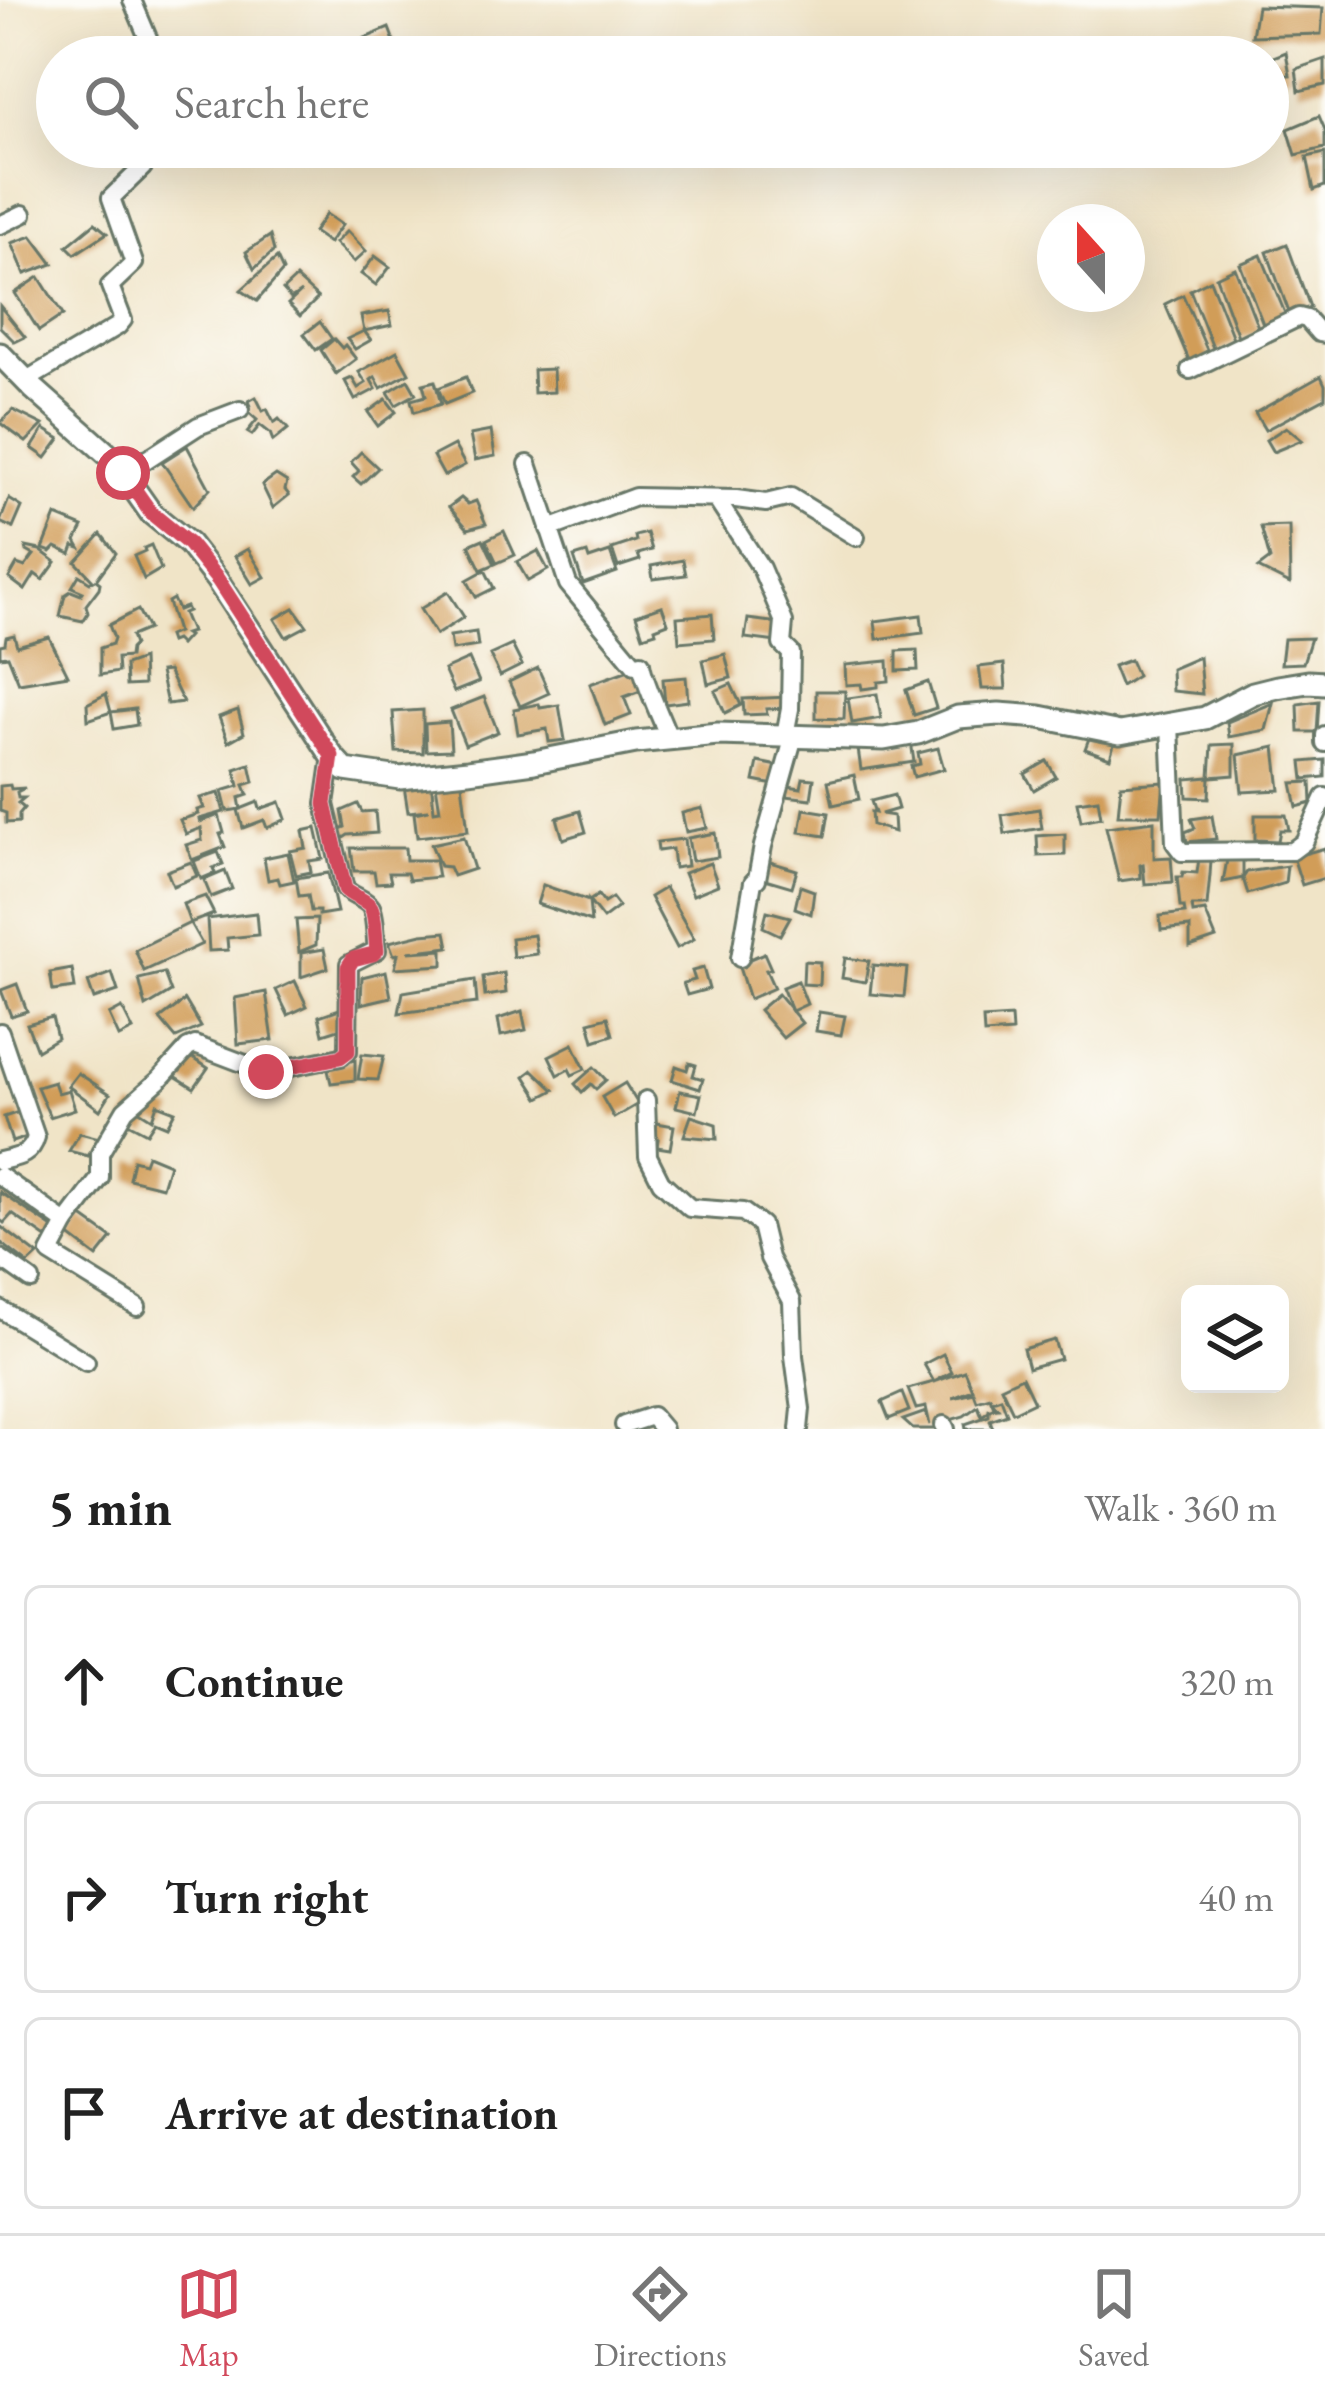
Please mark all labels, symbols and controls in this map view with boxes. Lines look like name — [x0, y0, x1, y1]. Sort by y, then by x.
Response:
search box — [36, 36, 1289, 168]
icon: search — [78, 69, 144, 135]
text: Search here — [174, 73, 369, 131]
north arrow — [1037, 204, 1145, 312]
route start — [96, 446, 150, 500]
route end — [239, 1045, 293, 1099]
map controls — [1181, 1285, 1289, 1393]
button: layers — [1181, 1285, 1289, 1393]
text: 5 min — [48, 1474, 172, 1540]
text: Walk · 360 m — [1084, 1482, 1277, 1533]
icon: ahead — [51, 1648, 117, 1714]
text: Continue — [165, 1652, 343, 1710]
text: 320 m — [1180, 1656, 1274, 1707]
icon: right — [51, 1864, 117, 1930]
text: Turn right — [165, 1868, 368, 1926]
text: 40 m — [1198, 1872, 1274, 1923]
icon: arrive — [51, 2080, 117, 2146]
text: Arrive at destination — [165, 2084, 558, 2142]
tab: Map — [176, 2261, 242, 2376]
tab: Directions — [594, 2261, 727, 2376]
tab: Saved — [1078, 2261, 1149, 2376]

